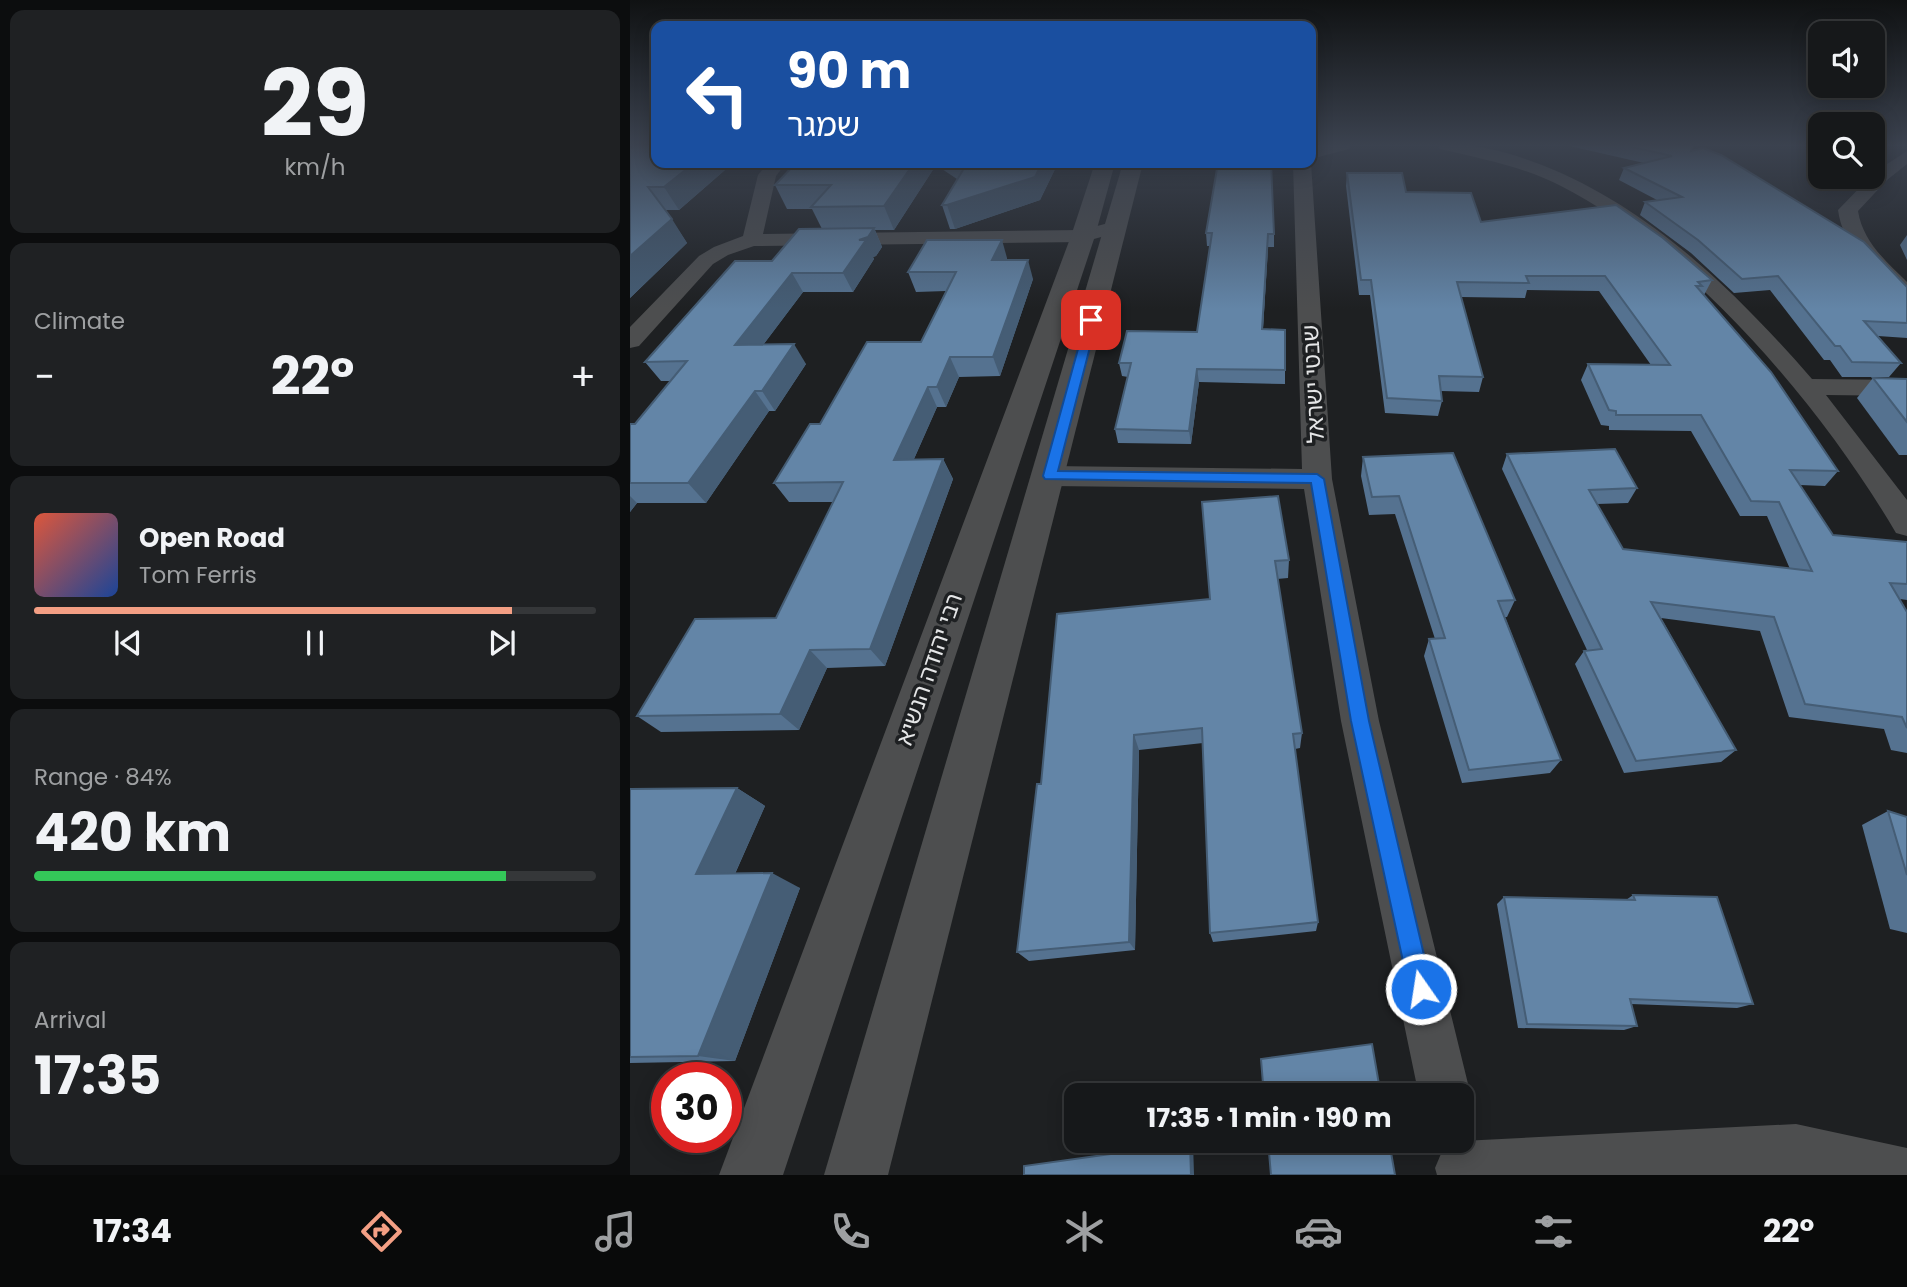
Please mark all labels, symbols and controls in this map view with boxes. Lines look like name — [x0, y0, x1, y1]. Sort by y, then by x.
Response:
map controls — [1808, 21, 1885, 189]
button: sound — [1808, 21, 1885, 98]
text: 90 m — [787, 37, 911, 105]
text: 29 — [261, 40, 369, 168]
icon: left — [672, 49, 763, 140]
text: שמגר — [787, 102, 860, 147]
button: search — [1808, 112, 1885, 189]
text: km/h — [284, 151, 346, 183]
pin — [1061, 290, 1121, 350]
icon: arrive — [1072, 301, 1110, 339]
text: Climate — [34, 305, 125, 337]
street label: שבטי ישראל — [1294, 324, 1332, 444]
text: 22° — [271, 340, 354, 413]
text: − — [34, 350, 55, 403]
text: + — [570, 350, 596, 403]
text: Open Road — [139, 520, 285, 556]
text: Tom Ferris — [139, 559, 257, 591]
street label: רבי יהודה הנשיא — [888, 589, 970, 749]
icon: previous — [109, 624, 147, 662]
icon: pause — [296, 624, 334, 662]
icon: next — [483, 624, 521, 662]
text: Range · 84% — [34, 761, 172, 793]
text: 420 km — [34, 796, 231, 869]
position arrow — [1384, 952, 1458, 1026]
text: Arrival — [34, 1004, 106, 1036]
text: 17:35 — [34, 1039, 161, 1112]
speed limit sign: 30 — [651, 1062, 742, 1153]
text: 17:35 · 1 min · 190 m — [1146, 1100, 1392, 1136]
icon: directions — [357, 1207, 406, 1256]
icon: music — [591, 1207, 640, 1256]
icon: phone — [826, 1207, 875, 1256]
icon: climate — [1060, 1207, 1109, 1256]
icon: car — [1294, 1207, 1343, 1256]
icon: filters — [1529, 1207, 1578, 1256]
text: 17:34 — [93, 1208, 172, 1253]
text: 22° — [1763, 1208, 1814, 1253]

